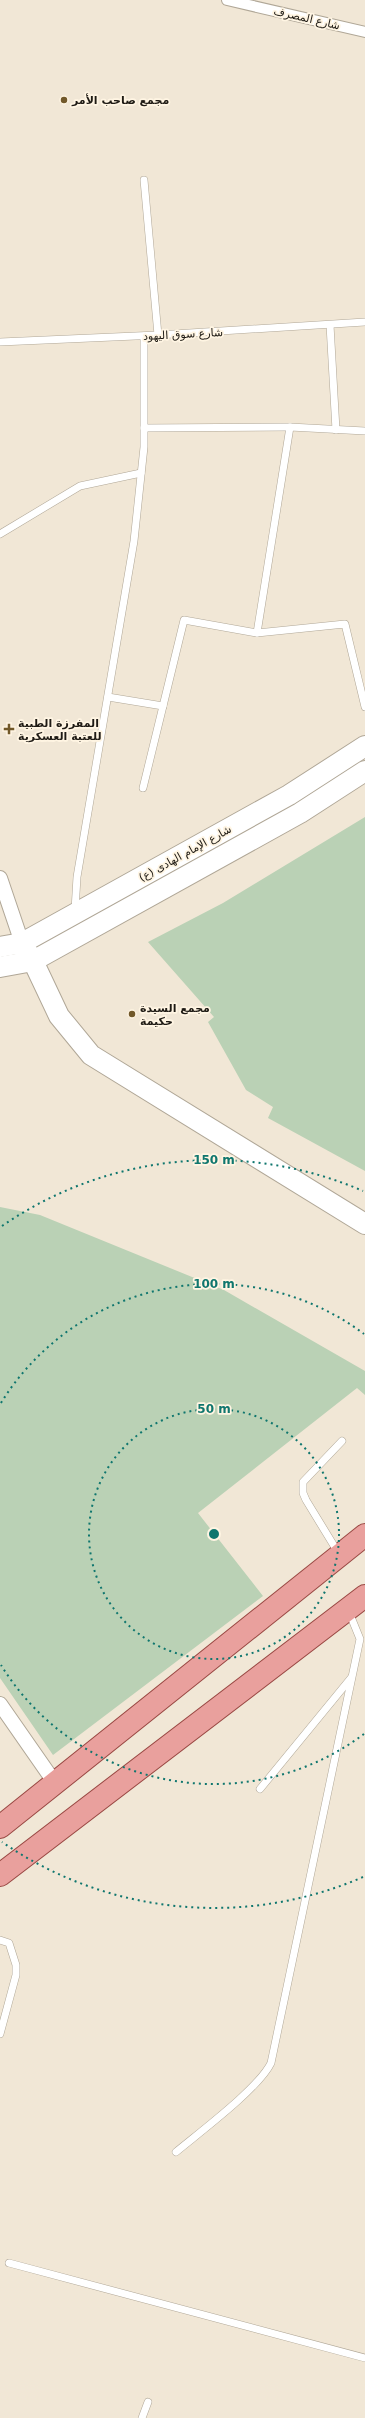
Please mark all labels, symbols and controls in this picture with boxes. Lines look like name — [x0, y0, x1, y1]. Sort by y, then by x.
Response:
street label: شارع المصرف — [272, 5, 341, 32]
place label: مجمع صاحب الأمر — [71, 93, 169, 107]
marker: مجمع صاحب الأمر — [59, 95, 69, 105]
street label: شارع سوق اليهود — [143, 326, 223, 343]
place label: المفرزة الطبية للعتبة العسكرية — [18, 717, 102, 743]
marker: المفرزة الطبية للعتبة العسكرية — [3, 723, 15, 735]
street label: شارع الإمام الهادی (ع) — [137, 823, 234, 884]
place label: مجمع السيدة حكيمة — [140, 1002, 210, 1028]
marker: مجمع السيدة حكيمة — [127, 1009, 137, 1019]
text: 150 m — [193, 1153, 235, 1167]
text: 100 m — [193, 1277, 235, 1291]
text: 50 m — [197, 1402, 231, 1416]
centre of rings — [207, 1527, 221, 1541]

